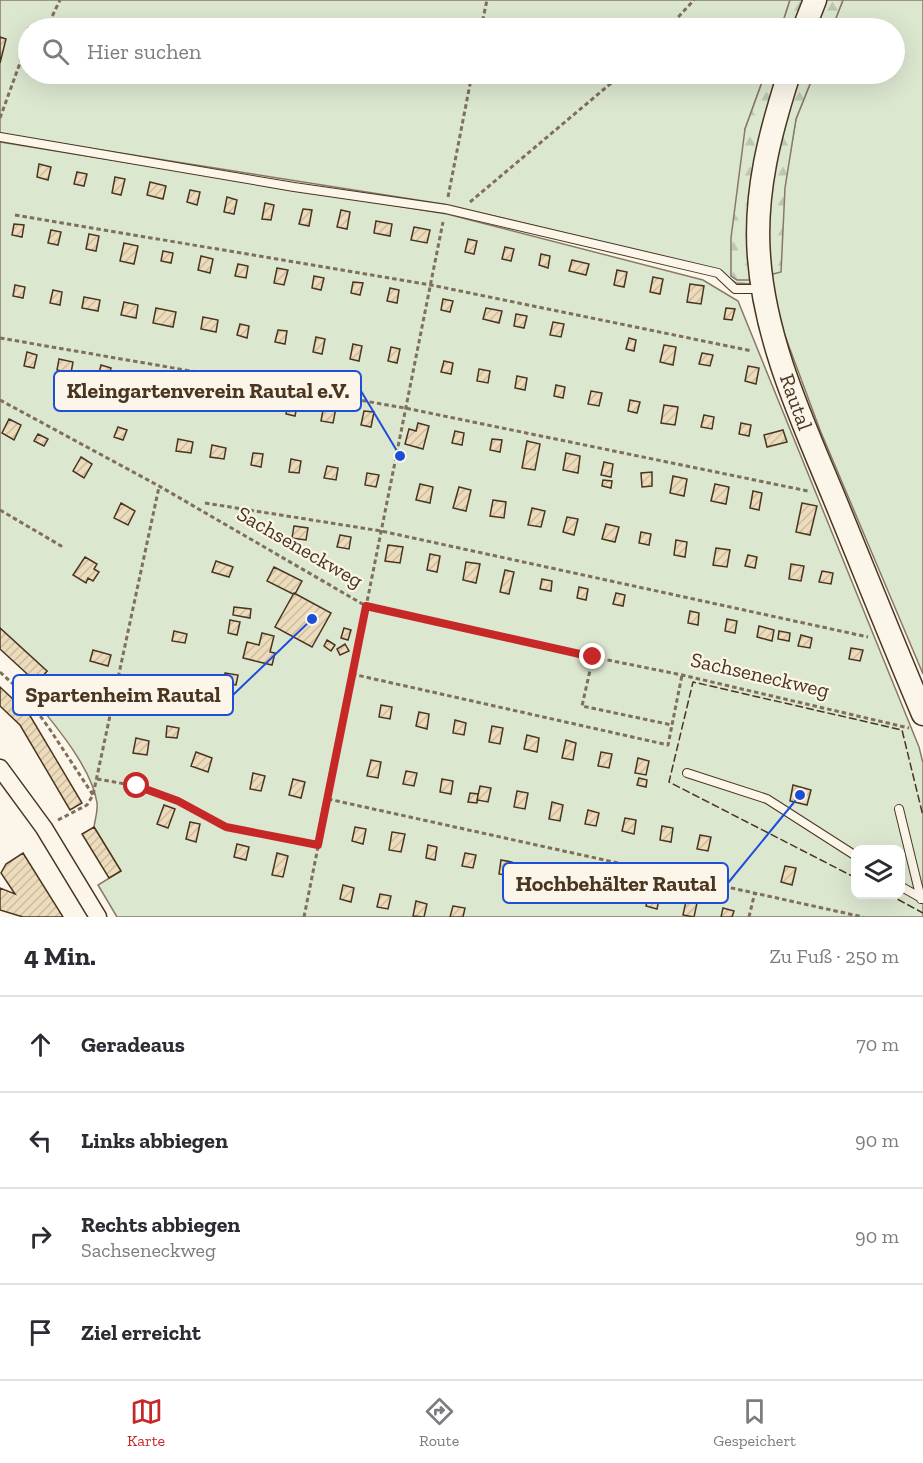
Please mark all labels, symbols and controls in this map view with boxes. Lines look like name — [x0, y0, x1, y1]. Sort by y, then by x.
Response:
search box — [18, 18, 905, 84]
icon: search — [39, 35, 72, 68]
text: Hier suchen — [87, 38, 201, 65]
street label: Rautal — [775, 370, 818, 434]
callout: Kleingartenverein Rautal e.V. — [54, 371, 361, 411]
text: Kleingartenverein Rautal e.V. — [66, 377, 350, 404]
street label: Sachseneckweg — [233, 500, 368, 593]
route end — [579, 643, 605, 669]
street label: Sachseneckweg — [688, 646, 832, 703]
callout: Spartenheim Rautal — [13, 675, 233, 715]
text: Spartenheim Rautal — [25, 681, 221, 708]
route start — [123, 772, 149, 798]
map controls — [851, 845, 905, 899]
button: layers — [851, 845, 905, 899]
callout: Hochbehälter Rautal — [503, 863, 728, 903]
text: Hochbehälter Rautal — [516, 870, 716, 897]
text: 4 Min. — [24, 940, 96, 972]
text: Zu Fuß · 250 m — [769, 944, 899, 968]
icon: ahead — [24, 1028, 57, 1061]
text: Geradeaus — [81, 1031, 185, 1058]
text: 70 m — [856, 1032, 899, 1056]
icon: left — [24, 1124, 57, 1157]
text: Links abbiegen — [81, 1127, 228, 1154]
text: 90 m — [855, 1128, 899, 1152]
text: Rechts abbiegen — [81, 1211, 240, 1238]
icon: right — [24, 1220, 57, 1253]
text: 90 m — [855, 1224, 899, 1248]
text: Sachseneckweg — [81, 1238, 216, 1262]
icon: arrive — [24, 1316, 57, 1349]
text: Ziel erreicht — [81, 1319, 201, 1346]
tab: Karte — [127, 1395, 165, 1450]
tab: Route — [419, 1395, 459, 1450]
tab: Gespeichert — [713, 1395, 796, 1450]

